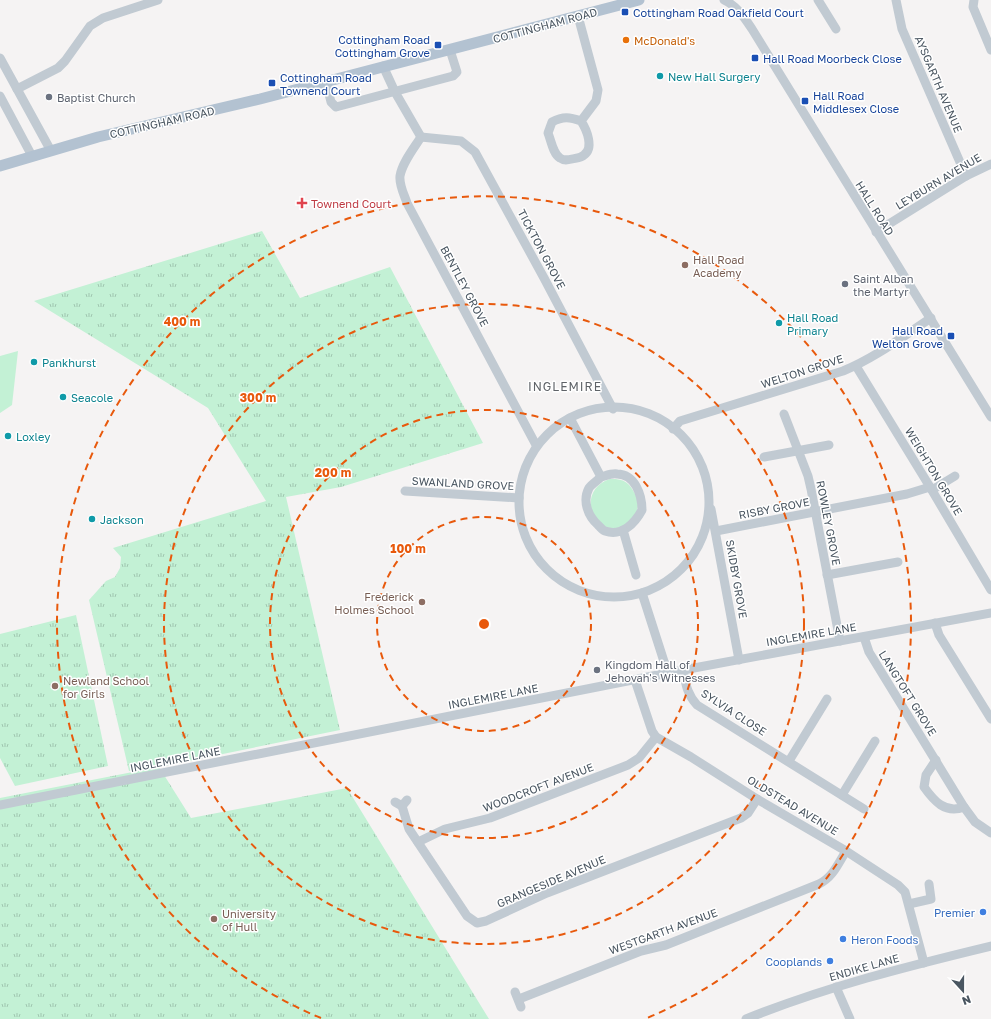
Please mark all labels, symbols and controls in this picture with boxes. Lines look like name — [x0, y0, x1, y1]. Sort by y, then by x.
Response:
street label: COTTINGHAM ROAD — [491, 5, 599, 45]
place label: Cottingham Road Oakfield Court — [633, 6, 804, 19]
marker: Cottingham Road Oakfield Court — [620, 7, 630, 17]
place label: Cottingham Road Cottingham Grove — [335, 33, 430, 59]
place label: McDonald's — [634, 34, 695, 47]
street label: AYSGARTH AVENUE — [913, 34, 965, 135]
marker: McDonald's — [621, 35, 631, 45]
marker: Cottingham Road Cottingham Grove — [433, 40, 443, 50]
place label: Hall Road Moorbeck Close — [763, 52, 902, 65]
marker: Hall Road Moorbeck Close — [750, 53, 760, 63]
place label: New Hall Surgery — [668, 70, 760, 83]
place label: Cottingham Road Townend Court — [280, 71, 372, 97]
marker: New Hall Surgery — [655, 71, 665, 81]
marker: Cottingham Road Townend Court — [267, 78, 277, 88]
place label: Hall Road Middlesex Close — [813, 89, 899, 115]
place label: Baptist Church — [57, 91, 136, 104]
marker: Baptist Church — [44, 92, 54, 102]
marker: Hall Road Middlesex Close — [800, 96, 810, 106]
street label: COTTINGHAM ROAD — [108, 104, 216, 140]
street label: LEYBURN AVENUE — [893, 150, 983, 212]
street label: HALL ROAD — [853, 178, 897, 238]
marker: Townend Court — [296, 197, 308, 209]
place label: Townend Court — [311, 197, 391, 210]
street label: TICKTON GROVE — [516, 207, 569, 291]
street label: BENTLEY GROVE — [438, 243, 492, 329]
place label: Hall Road Academy — [693, 253, 744, 279]
marker: Hall Road Academy — [680, 260, 690, 270]
place label: Saint Alban the Martyr — [853, 272, 913, 298]
marker: Saint Alban the Martyr — [840, 279, 850, 289]
place label: Hall Road Primary — [787, 311, 838, 337]
text: 400 m — [164, 314, 200, 329]
marker: Hall Road Primary — [774, 318, 784, 328]
place label: Hall Road Welton Grove — [872, 324, 943, 350]
marker: Hall Road Welton Grove — [946, 331, 956, 341]
street label: WELTON GROVE — [759, 351, 845, 390]
place label: Pankhurst — [42, 356, 96, 369]
marker: Pankhurst — [29, 357, 39, 367]
district label: INGLEMIRE — [528, 379, 602, 394]
text: 300 m — [240, 390, 276, 405]
place label: Seacole — [71, 391, 113, 404]
marker: Seacole — [58, 392, 68, 402]
street label: WEIGHTON GROVE — [903, 425, 965, 517]
place label: Loxley — [16, 430, 50, 443]
marker: Loxley — [3, 431, 13, 441]
text: 200 m — [315, 465, 351, 480]
street label: SWANLAND GROVE — [411, 474, 515, 492]
street label: ROWLEY GROVE — [814, 479, 844, 567]
street label: RISBY GROVE — [737, 495, 811, 521]
place label: Jackson — [100, 513, 144, 526]
marker: Jackson — [87, 514, 97, 524]
street label: SKIDBY GROVE — [724, 539, 750, 620]
text: 100 m — [390, 541, 426, 556]
place label: Frederick Holmes School — [334, 590, 414, 616]
marker: Frederick Holmes School — [417, 597, 427, 607]
centre of rings — [477, 617, 491, 631]
street label: INGLEMIRE LANE — [765, 620, 857, 648]
street label: LANGTOFT GROVE — [876, 648, 940, 738]
place label: Kingdom Hall of Jehovah's Witnesses — [605, 658, 715, 684]
marker: Kingdom Hall of Jehovah's Witnesses — [592, 665, 602, 675]
place label: Newland School for Girls — [63, 674, 150, 700]
marker: Newland School for Girls — [50, 681, 60, 691]
street label: INGLEMIRE LANE — [447, 681, 539, 711]
street label: SYLVIA CLOSE — [699, 686, 769, 738]
street label: INGLEMIRE LANE — [129, 744, 221, 774]
street label: WOODCROFT AVENUE — [481, 760, 595, 814]
street label: OLDSTEAD AVENUE — [745, 773, 841, 837]
street label: GRANGESIDE AVENUE — [495, 852, 607, 910]
street label: WESTGARTH AVENUE — [607, 905, 719, 957]
place label: Premier — [934, 906, 976, 919]
place label: University of Hull — [222, 907, 276, 933]
marker: Premier — [978, 907, 988, 917]
marker: University of Hull — [209, 914, 219, 924]
place label: Heron Foods — [851, 933, 918, 946]
marker: Heron Foods — [838, 934, 848, 944]
street label: ENDIKE LANE — [827, 951, 901, 983]
place label: Cooplands — [765, 955, 822, 968]
marker: Cooplands — [825, 956, 835, 966]
north arrow — [943, 971, 983, 1011]
text: N — [961, 993, 973, 1008]

